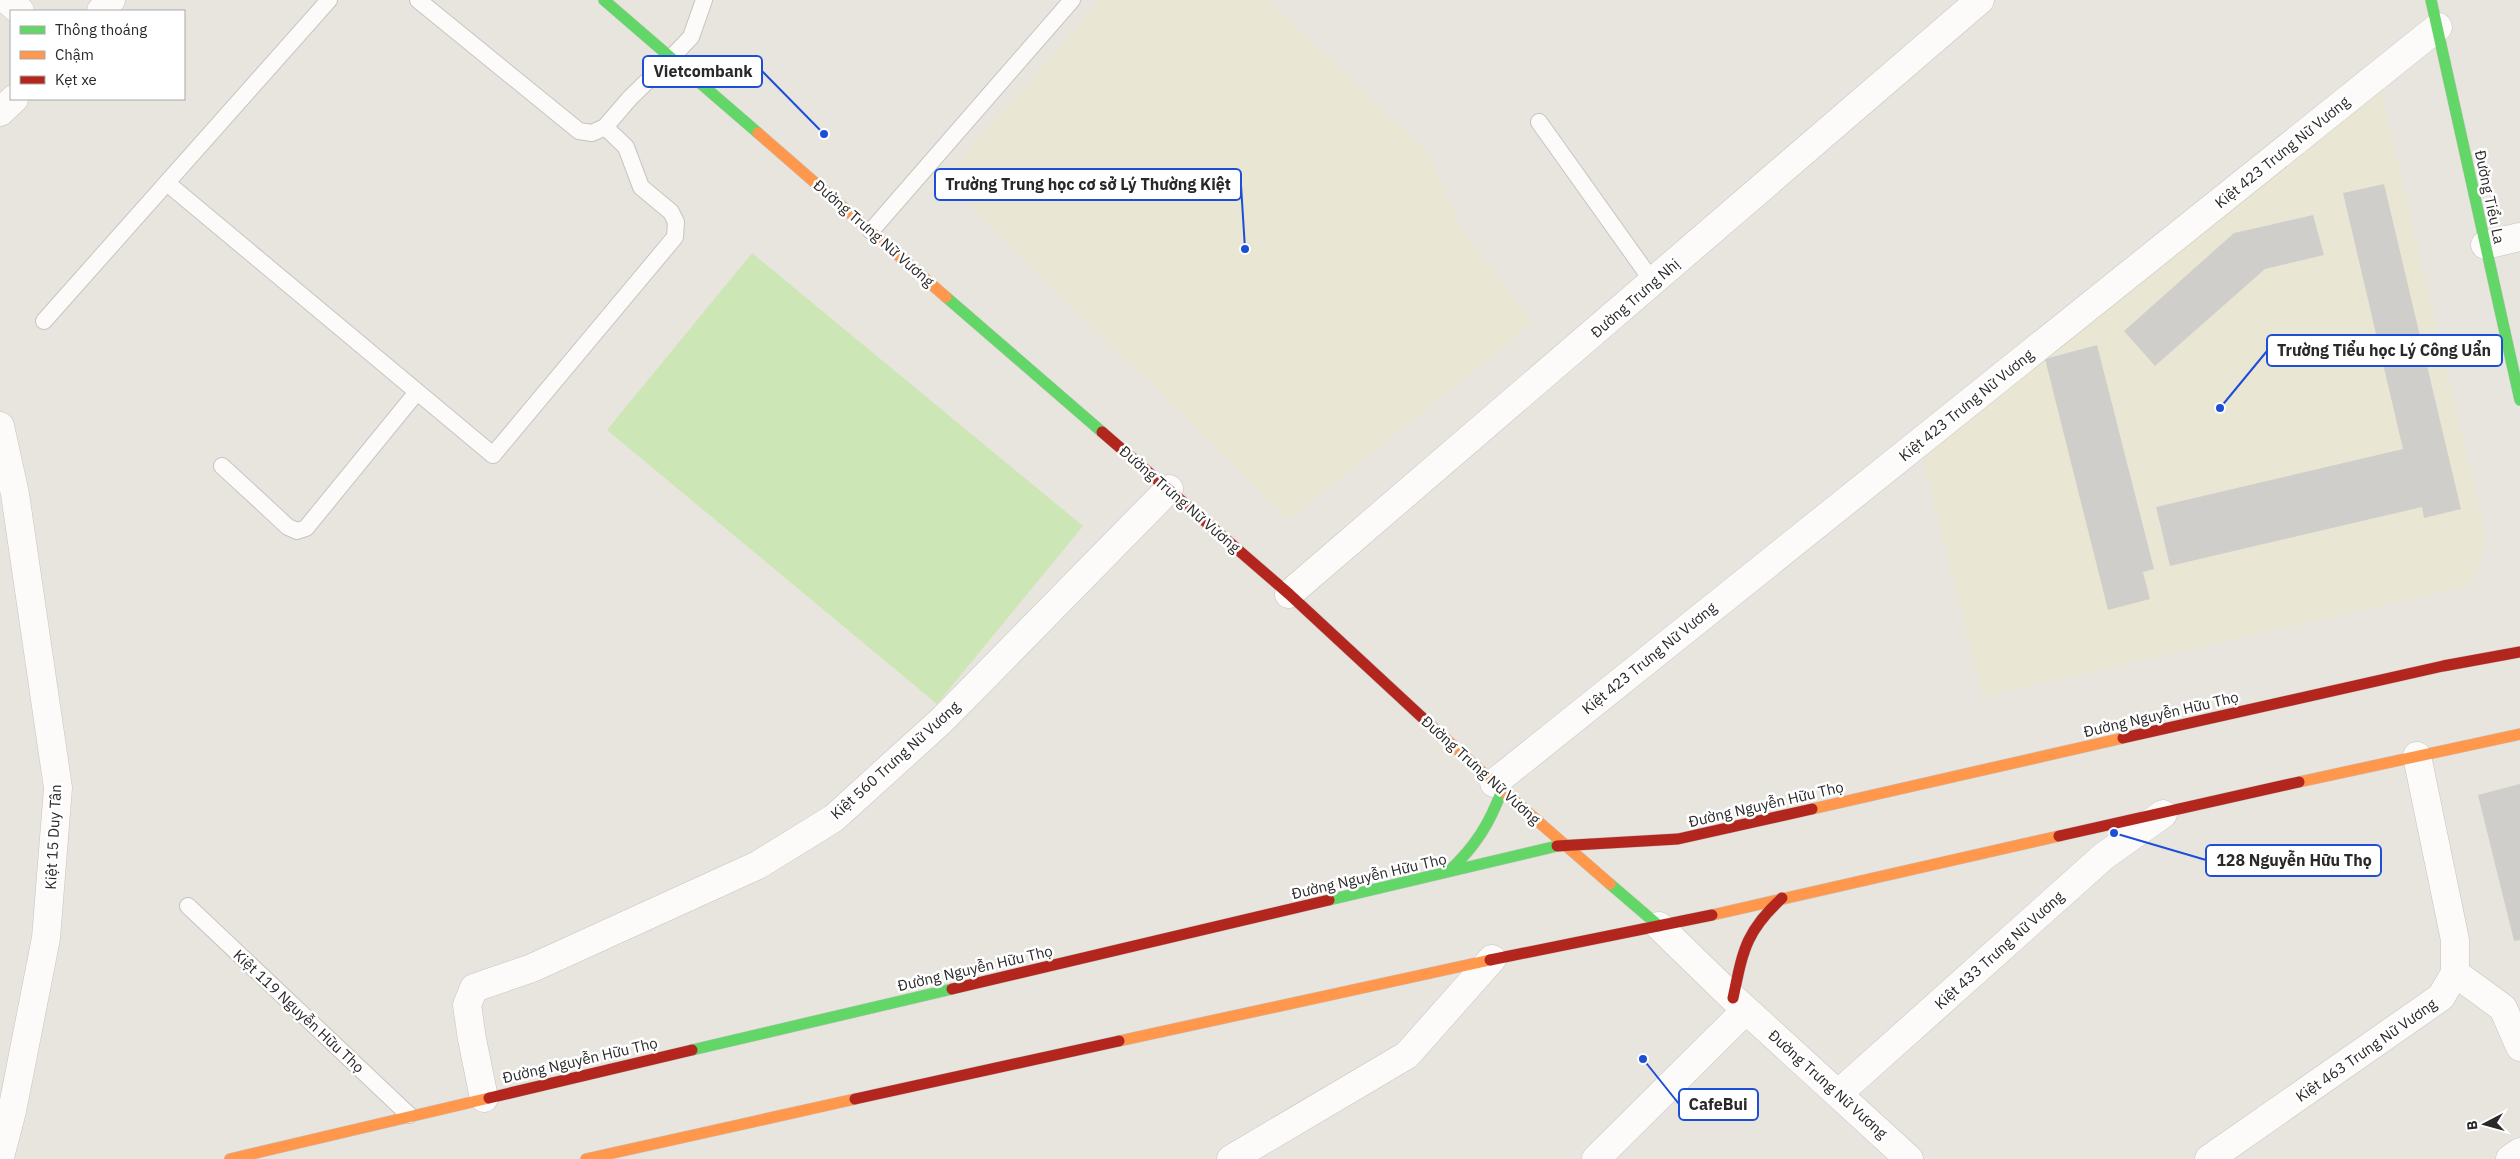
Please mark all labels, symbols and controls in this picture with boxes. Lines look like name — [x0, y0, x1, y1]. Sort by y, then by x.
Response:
legend — [10, 10, 185, 100]
text: Thông thoáng — [55, 20, 147, 39]
text: Chậm — [55, 45, 94, 64]
callout: Vietcombank — [643, 56, 762, 87]
text: Vietcombank — [653, 61, 753, 81]
text: Kẹt xe — [55, 70, 97, 89]
street label: Kiệt 423 Trưng Nữ Vương — [2211, 92, 2353, 212]
street label: Đường Tiểu La — [2471, 148, 2509, 246]
callout: Trường Trung học cơ sở Lý Thường Kiệt — [935, 169, 1241, 200]
text: Trường Trung học cơ sở Lý Thường Kiệt — [945, 174, 1231, 194]
street label: Đường Trưng Nữ Vương — [810, 175, 938, 291]
street label: Đường Trưng Nhị — [1587, 254, 1683, 342]
callout: Trường Tiểu học Lý Công Uẩn — [2267, 335, 2502, 366]
text: Trường Tiểu học Lý Công Uẩn — [2277, 340, 2491, 360]
street label: Kiệt 423 Trưng Nữ Vương — [1895, 345, 2037, 465]
street label: Đường Trưng Nữ Vương — [1116, 441, 1244, 557]
street label: Kiệt 423 Trưng Nữ Vương — [1578, 598, 1720, 718]
street label: Đường Nguyễn Hữu Thọ — [2082, 687, 2240, 741]
street label: Kiệt 560 Trưng Nữ Vương — [826, 697, 964, 823]
street label: Đường Trưng Nữ Vương — [1418, 711, 1545, 829]
street label: Đường Nguyễn Hữu Thọ — [1687, 777, 1845, 831]
street label: Kiệt 15 Duy Tân — [41, 784, 65, 890]
callout: 128 Nguyễn Hữu Thọ — [2206, 845, 2381, 876]
street label: Đường Nguyễn Hữu Thọ — [1290, 849, 1448, 903]
text: 128 Nguyễn Hữu Thọ — [2216, 850, 2372, 870]
street label: Kiệt 433 Trưng Nữ Vương — [1930, 887, 2068, 1013]
street label: Đường Nguyễn Hữu Thọ — [896, 941, 1054, 995]
street label: Kiệt 119 Nguyễn Hữu Thọ — [230, 945, 368, 1077]
street label: Kiệt 463 Trưng Nữ Vương — [2292, 994, 2440, 1106]
street label: Đường Trưng Nữ Vương — [1765, 1025, 1892, 1143]
street label: Đường Nguyễn Hữu Thọ — [501, 1033, 659, 1087]
callout: CafeBui — [1679, 1089, 1758, 1120]
text: CafeBui — [1688, 1094, 1748, 1114]
north arrow — [2460, 1099, 2510, 1149]
text: B — [2463, 1120, 2482, 1131]

